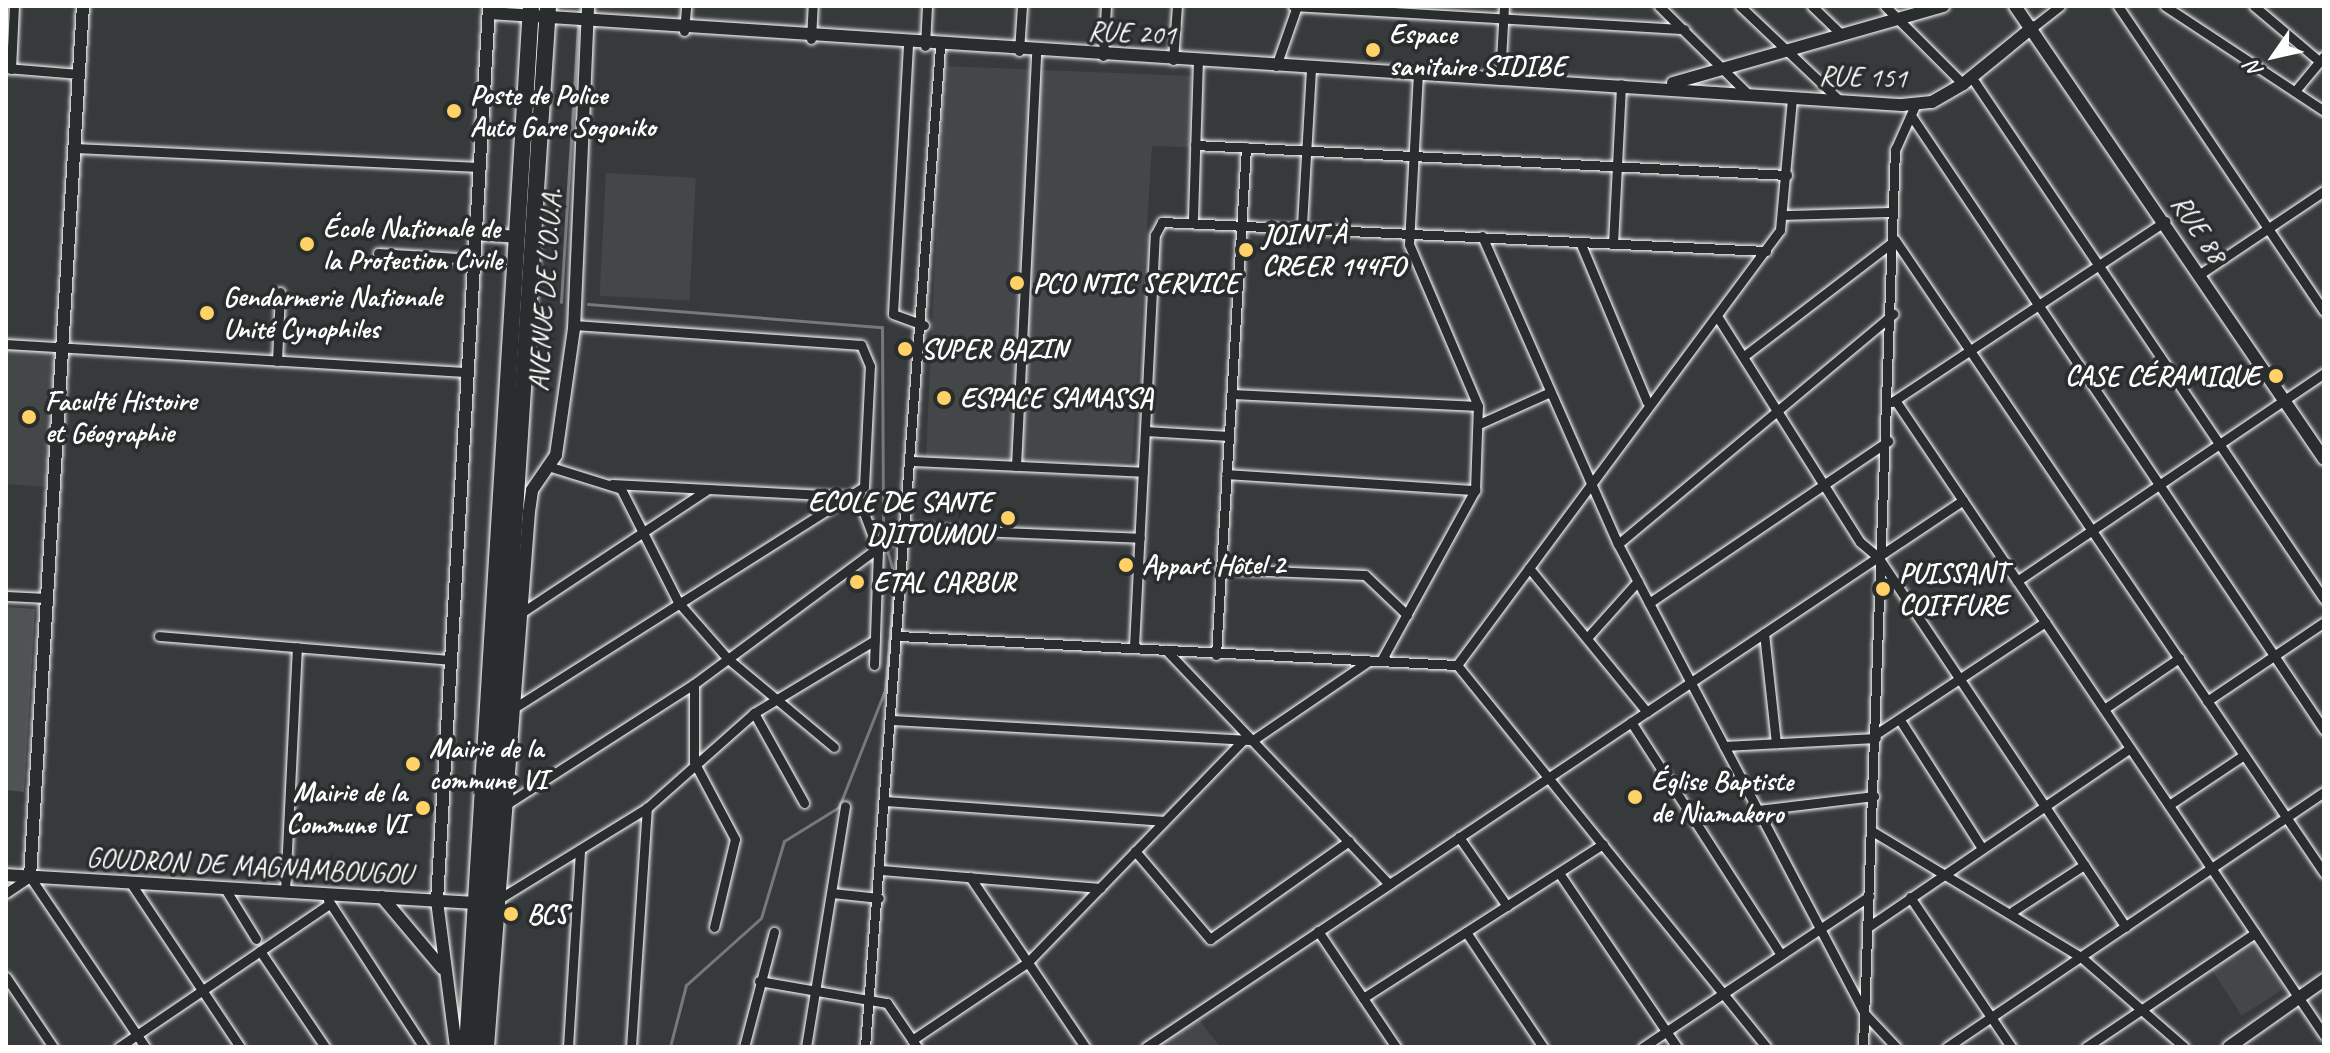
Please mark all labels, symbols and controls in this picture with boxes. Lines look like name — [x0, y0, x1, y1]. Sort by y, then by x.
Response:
street label: RUE 201 — [1087, 14, 1177, 52]
north arrow — [2234, 16, 2314, 96]
place label: Espace sanitaire SIDIBE — [1389, 17, 1565, 83]
marker: Espace sanitaire SIDIBE — [1364, 41, 1382, 59]
text: N — [2239, 56, 2270, 83]
street label: RUE 151 — [1818, 59, 1908, 95]
place label: Poste de Police Auto Gare Sogoniko — [470, 78, 656, 144]
marker: Poste de Police Auto Gare Sogoniko — [445, 102, 463, 120]
street label: AVENUE DE L'O.U.A. — [521, 188, 569, 392]
street label: RUE 88 — [2164, 188, 2234, 270]
place label: École Nationale de la Protection Civile — [323, 211, 503, 277]
place label: JOINT À CREER 144FO — [1262, 217, 1405, 283]
marker: École Nationale de la Protection Civile — [298, 235, 316, 253]
marker: JOINT À CREER 144FO — [1237, 241, 1255, 259]
place label: PCO NTIC SERVICE — [1033, 266, 1238, 300]
marker: PCO NTIC SERVICE — [1008, 274, 1026, 292]
place label: Gendarmerie Nationale Unité Cynophiles — [223, 280, 443, 346]
marker: Gendarmerie Nationale Unité Cynophiles — [198, 304, 216, 322]
place label: SUPER BAZIN — [921, 332, 1069, 366]
marker: SUPER BAZIN — [896, 340, 914, 358]
place label: CASE CÉRAMIQUE — [2065, 359, 2260, 393]
marker: CASE CÉRAMIQUE — [2267, 367, 2285, 385]
place label: ESPACE SAMASSA — [960, 381, 1153, 415]
place label: Faculté Histoire et Géographie — [45, 384, 196, 450]
marker: ESPACE SAMASSA — [935, 389, 953, 407]
marker: Faculté Histoire et Géographie — [20, 408, 38, 426]
place label: ECOLE DE SANTE DJITOUMOU — [807, 485, 992, 551]
marker: ECOLE DE SANTE DJITOUMOU — [999, 509, 1017, 527]
place label: Appart Hôtel 2 — [1142, 548, 1285, 582]
marker: Appart Hôtel 2 — [1117, 556, 1135, 574]
place label: PUISSANT COIFFURE — [1899, 556, 2008, 622]
place label: ETAL CARBUR — [873, 565, 1016, 599]
marker: ETAL CARBUR — [848, 573, 866, 591]
marker: PUISSANT COIFFURE — [1874, 580, 1892, 598]
place label: Mairie de la commune VI — [429, 731, 547, 797]
marker: Mairie de la commune VI — [404, 755, 422, 773]
place label: Église Baptiste de Niamakoro — [1651, 764, 1794, 830]
place label: Mairie de la Commune VI — [286, 775, 407, 841]
marker: Église Baptiste de Niamakoro — [1626, 788, 1644, 806]
marker: Mairie de la Commune VI — [414, 799, 432, 817]
street label: GOUDRON DE MAGNAMBOUGOU — [85, 841, 413, 891]
place label: BCS — [527, 897, 568, 931]
marker: BCS — [502, 905, 520, 923]

